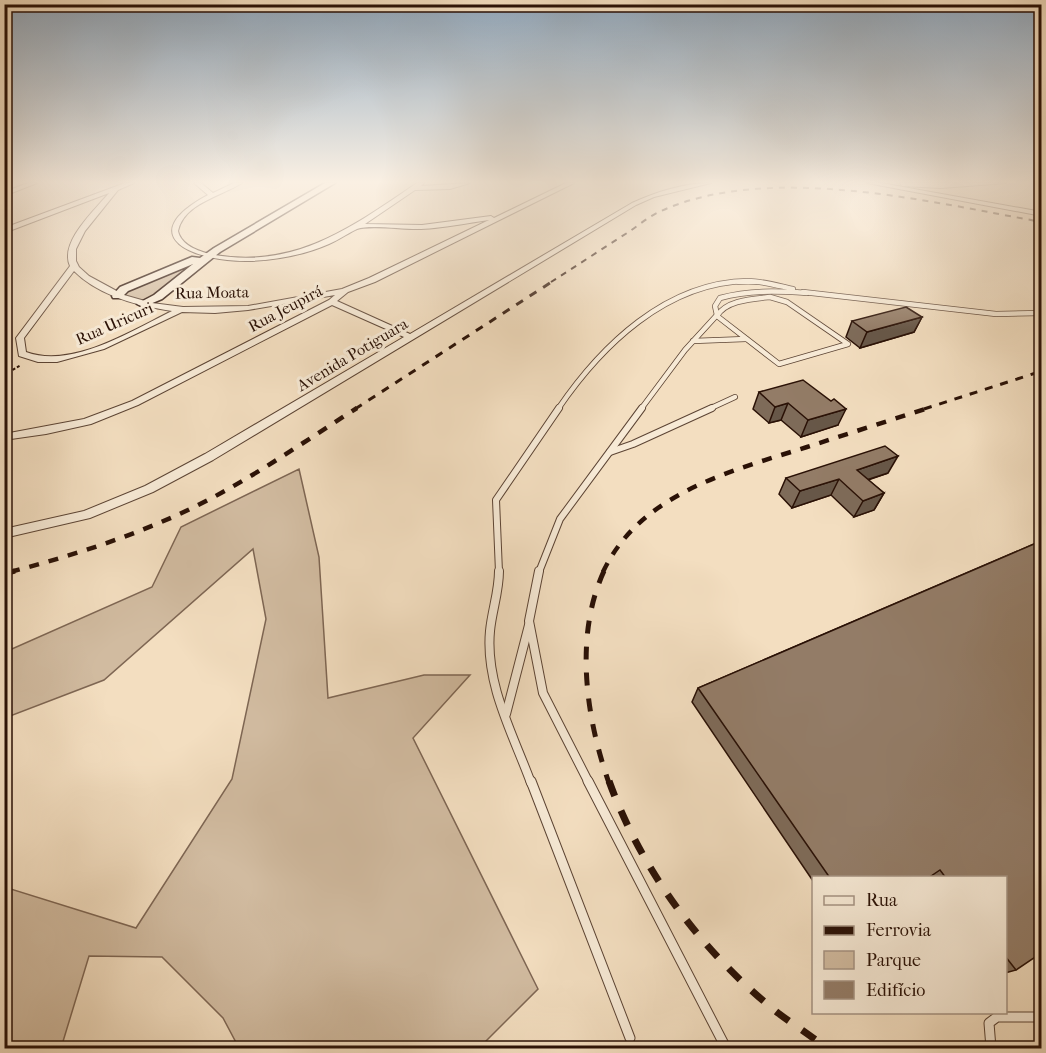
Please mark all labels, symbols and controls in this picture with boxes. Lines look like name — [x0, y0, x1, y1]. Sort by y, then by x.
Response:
street label: Rua Jeupirá — [245, 281, 326, 336]
street label: Rua Moata — [175, 282, 250, 303]
street label: Rua Uricuri — [73, 298, 156, 349]
street label: Avenida Potiguara — [292, 313, 412, 396]
legend — [812, 876, 1007, 1014]
text: Rua — [866, 890, 898, 911]
text: Ferrovia — [866, 920, 932, 941]
text: Parque — [866, 950, 921, 971]
text: Edifício — [866, 980, 925, 1001]

